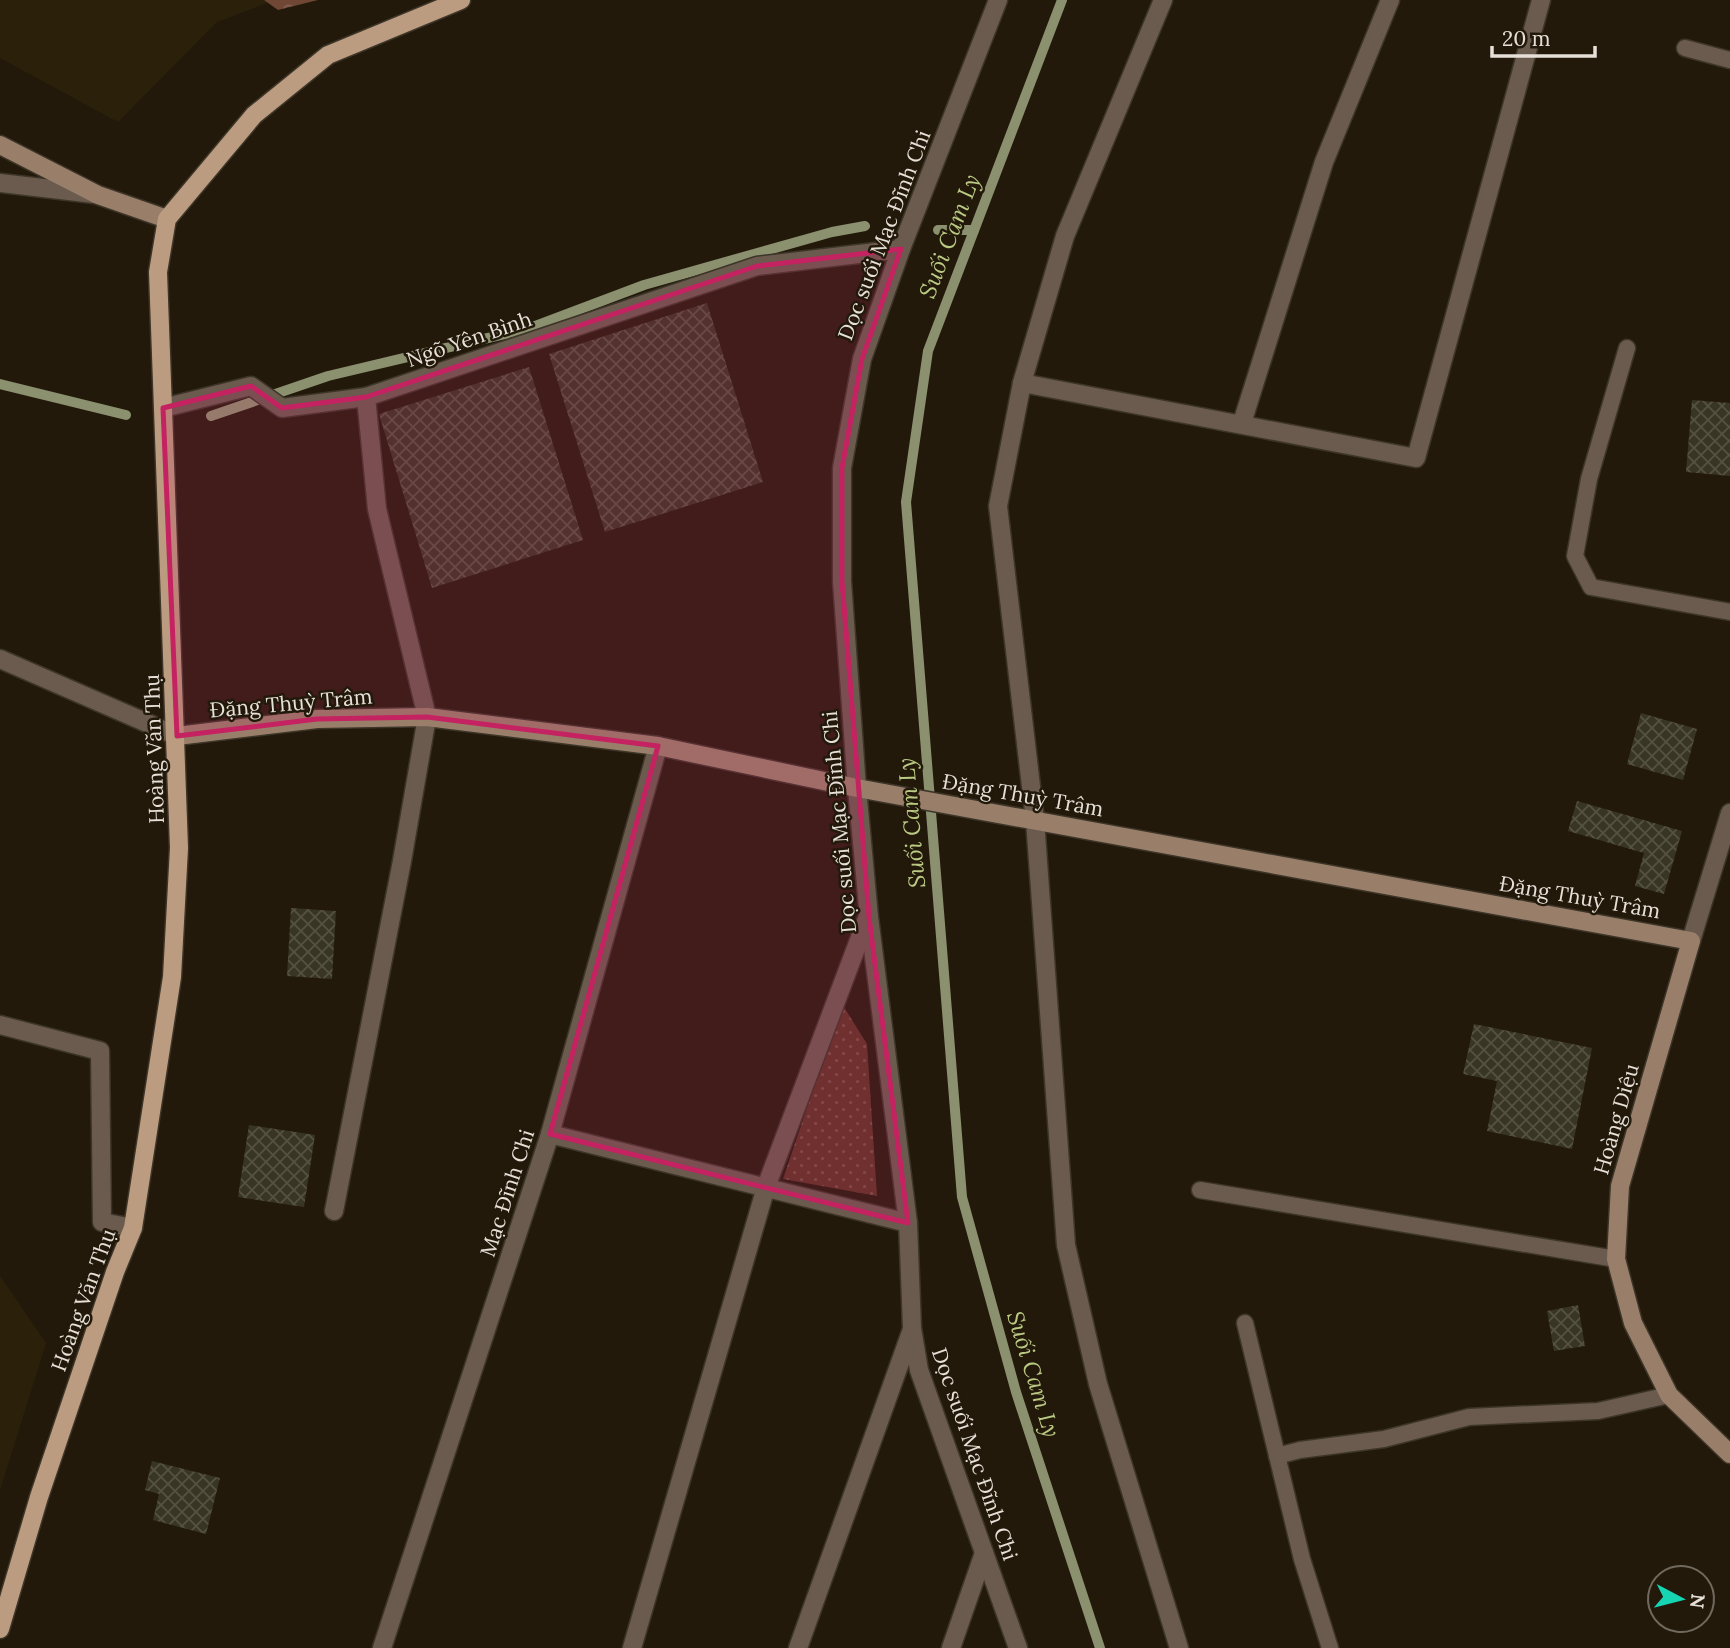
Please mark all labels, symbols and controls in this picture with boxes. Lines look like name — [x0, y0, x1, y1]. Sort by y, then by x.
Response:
scale bar — [1492, 14, 1595, 58]
text: 20 m — [1502, 25, 1551, 52]
street label: Dọc suối Mạc Đĩnh Chi — [831, 126, 937, 344]
water label: Suối Cam Ly — [912, 170, 986, 302]
street label: Ngõ Yên Bình — [403, 305, 535, 373]
street label: Hoàng Văn Thụ — [138, 674, 170, 824]
street label: Đặng Thuỳ Trâm — [209, 682, 374, 724]
street label: Dọc suối Mạc Đĩnh Chi — [816, 710, 862, 934]
water label: Suối Cam Ly — [891, 757, 931, 889]
street label: Đặng Thuỳ Trâm — [940, 768, 1106, 823]
street label: Đặng Thuỳ Trâm — [1497, 870, 1663, 925]
street label: Hoàng Diệu — [1587, 1060, 1645, 1178]
street label: Mạc Đĩnh Chi — [474, 1126, 540, 1260]
street label: Hoàng Văn Thụ — [45, 1225, 121, 1375]
water label: Suối Cam Ly — [1001, 1307, 1067, 1441]
street label: Dọc suối Mạc Đĩnh Chi — [926, 1344, 1024, 1564]
north arrow — [1646, 1564, 1716, 1634]
text: N — [1685, 1592, 1711, 1610]

